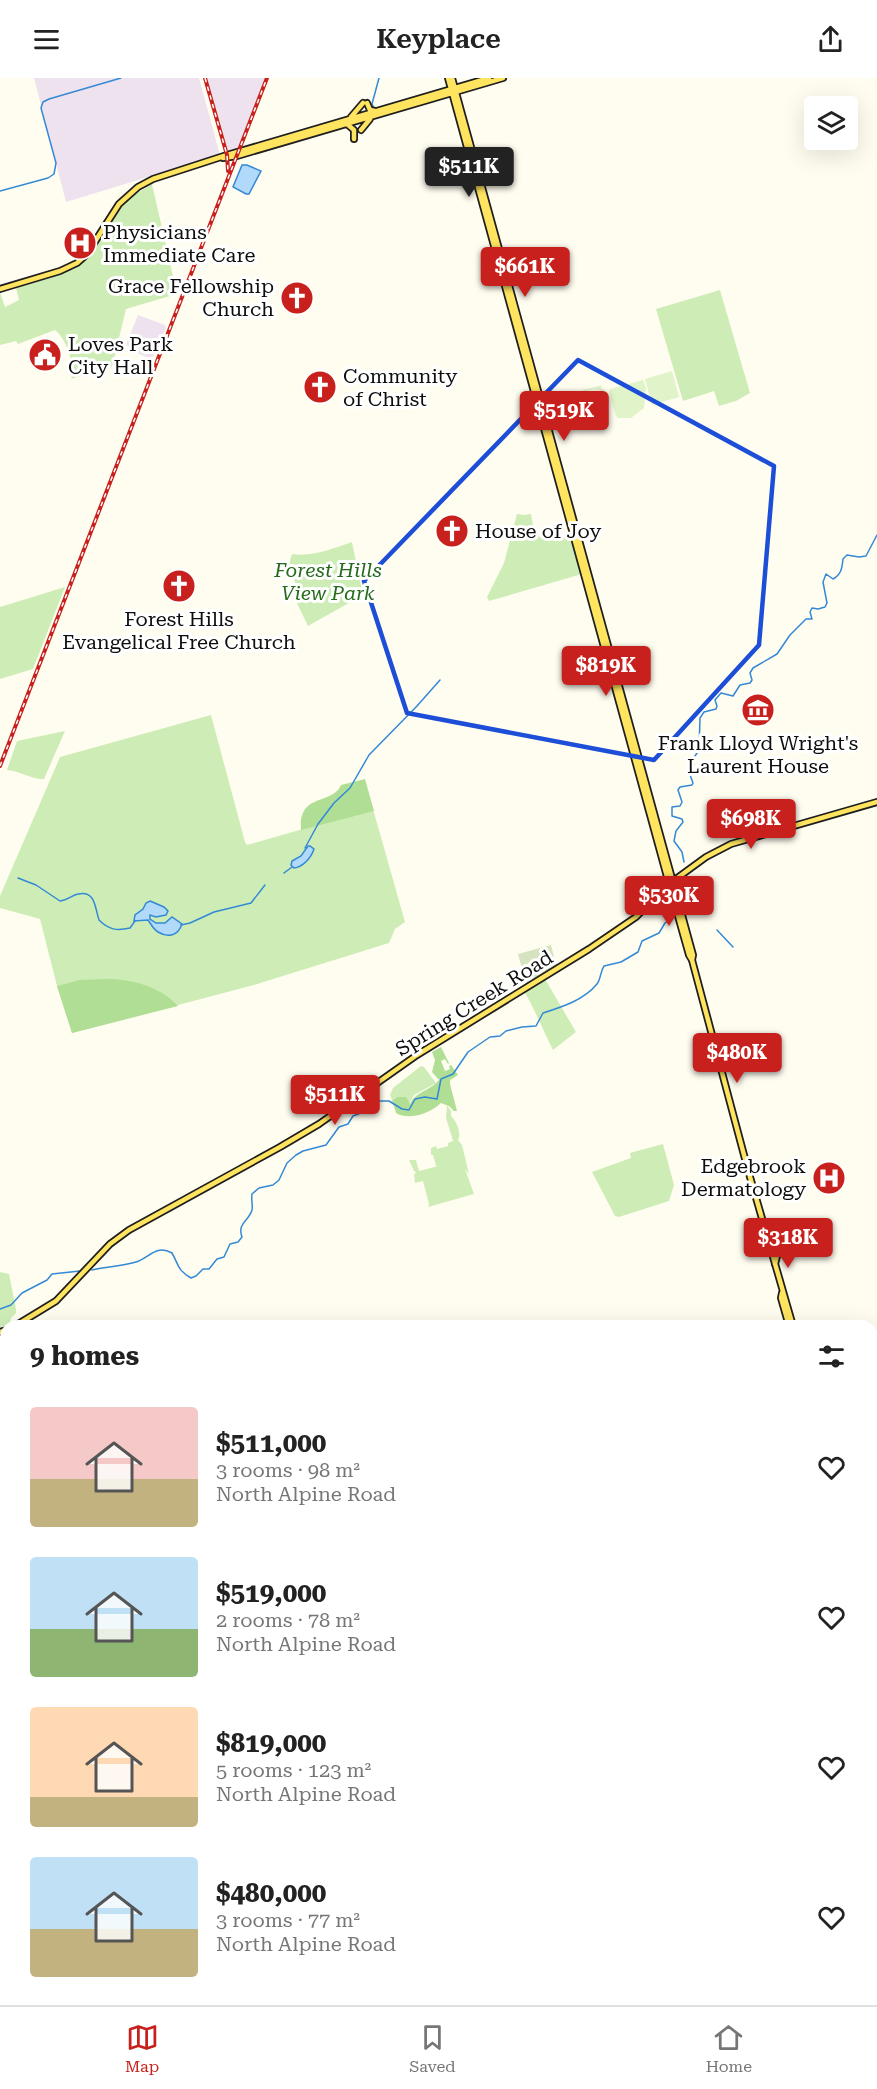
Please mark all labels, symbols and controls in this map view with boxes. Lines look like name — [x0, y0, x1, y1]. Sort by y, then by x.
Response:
icon: menu — [30, 23, 63, 56]
text: Keyplace — [376, 23, 501, 55]
icon: share — [814, 23, 847, 56]
map controls — [804, 96, 858, 150]
button: layers — [804, 96, 858, 150]
pin: $511K — [427, 147, 511, 198]
text: $511K — [439, 154, 499, 178]
place label: Physicians Immediate Care — [103, 220, 255, 267]
hospital icon: Physicians Immediate Care — [62, 225, 98, 261]
pin: $661K — [483, 247, 567, 298]
text: $661K — [495, 254, 555, 278]
place label: Grace Fellowship Church — [108, 274, 274, 321]
church icon: Grace Fellowship Church — [279, 280, 315, 316]
place label: Loves Park City Hall — [68, 332, 173, 379]
public building icon: Loves Park City Hall — [27, 337, 63, 373]
place label: Community of Christ — [343, 364, 457, 411]
church icon: Community of Christ — [302, 369, 338, 405]
pin: $519K — [522, 391, 606, 442]
text: $519K — [534, 398, 594, 422]
church icon: House of Joy — [434, 513, 470, 549]
place label: House of Joy — [475, 519, 601, 543]
park label: Forest Hills View Park — [273, 558, 382, 605]
church icon: Forest Hills Evangelical Free Church — [161, 568, 197, 604]
place label: Forest Hills Evangelical Free Church — [62, 607, 296, 654]
pin: $819K — [564, 646, 648, 697]
text: $819K — [576, 653, 636, 677]
museum icon: Frank Lloyd Wright's Laurent House — [740, 692, 776, 728]
place label: Frank Lloyd Wright's Laurent House — [658, 731, 858, 778]
pin: $698K — [709, 799, 793, 850]
text: $698K — [721, 806, 781, 830]
pin: $530K — [627, 876, 711, 927]
text: $530K — [639, 883, 699, 907]
street label: Spring Creek Road — [391, 945, 557, 1061]
pin: $480K — [695, 1033, 779, 1084]
text: $480K — [707, 1040, 767, 1064]
pin: $511K — [293, 1075, 377, 1126]
text: $511K — [305, 1082, 365, 1106]
place label: Edgebrook Dermatology — [681, 1154, 806, 1201]
hospital icon: Edgebrook Dermatology — [811, 1160, 847, 1196]
pin: $318K — [746, 1218, 830, 1269]
text: $318K — [758, 1225, 818, 1249]
icon: filters — [815, 1340, 848, 1373]
text: 9 homes — [30, 1341, 139, 1371]
text: $511,000 — [216, 1428, 326, 1458]
icon: home — [78, 1431, 150, 1503]
icon: heart — [815, 1451, 848, 1484]
text: 3 rooms · 98 m² — [216, 1458, 360, 1482]
text: North Alpine Road — [216, 1482, 396, 1506]
text: $519,000 — [216, 1578, 326, 1608]
icon: home — [78, 1581, 150, 1653]
icon: heart — [815, 1601, 848, 1634]
text: 2 rooms · 78 m² — [216, 1608, 360, 1632]
text: North Alpine Road — [216, 1632, 396, 1656]
text: $819,000 — [216, 1728, 326, 1758]
icon: home — [78, 1731, 150, 1803]
icon: heart — [815, 1751, 848, 1784]
text: 5 rooms · 123 m² — [216, 1758, 371, 1782]
text: North Alpine Road — [216, 1782, 396, 1806]
text: $480,000 — [216, 1878, 326, 1908]
icon: home — [78, 1881, 150, 1953]
icon: heart — [815, 1901, 848, 1934]
text: 3 rooms · 77 m² — [216, 1908, 360, 1932]
text: North Alpine Road — [216, 1932, 396, 1956]
tab: Map — [125, 2021, 159, 2076]
tab: Saved — [409, 2021, 456, 2076]
tab: Home — [706, 2021, 752, 2076]

